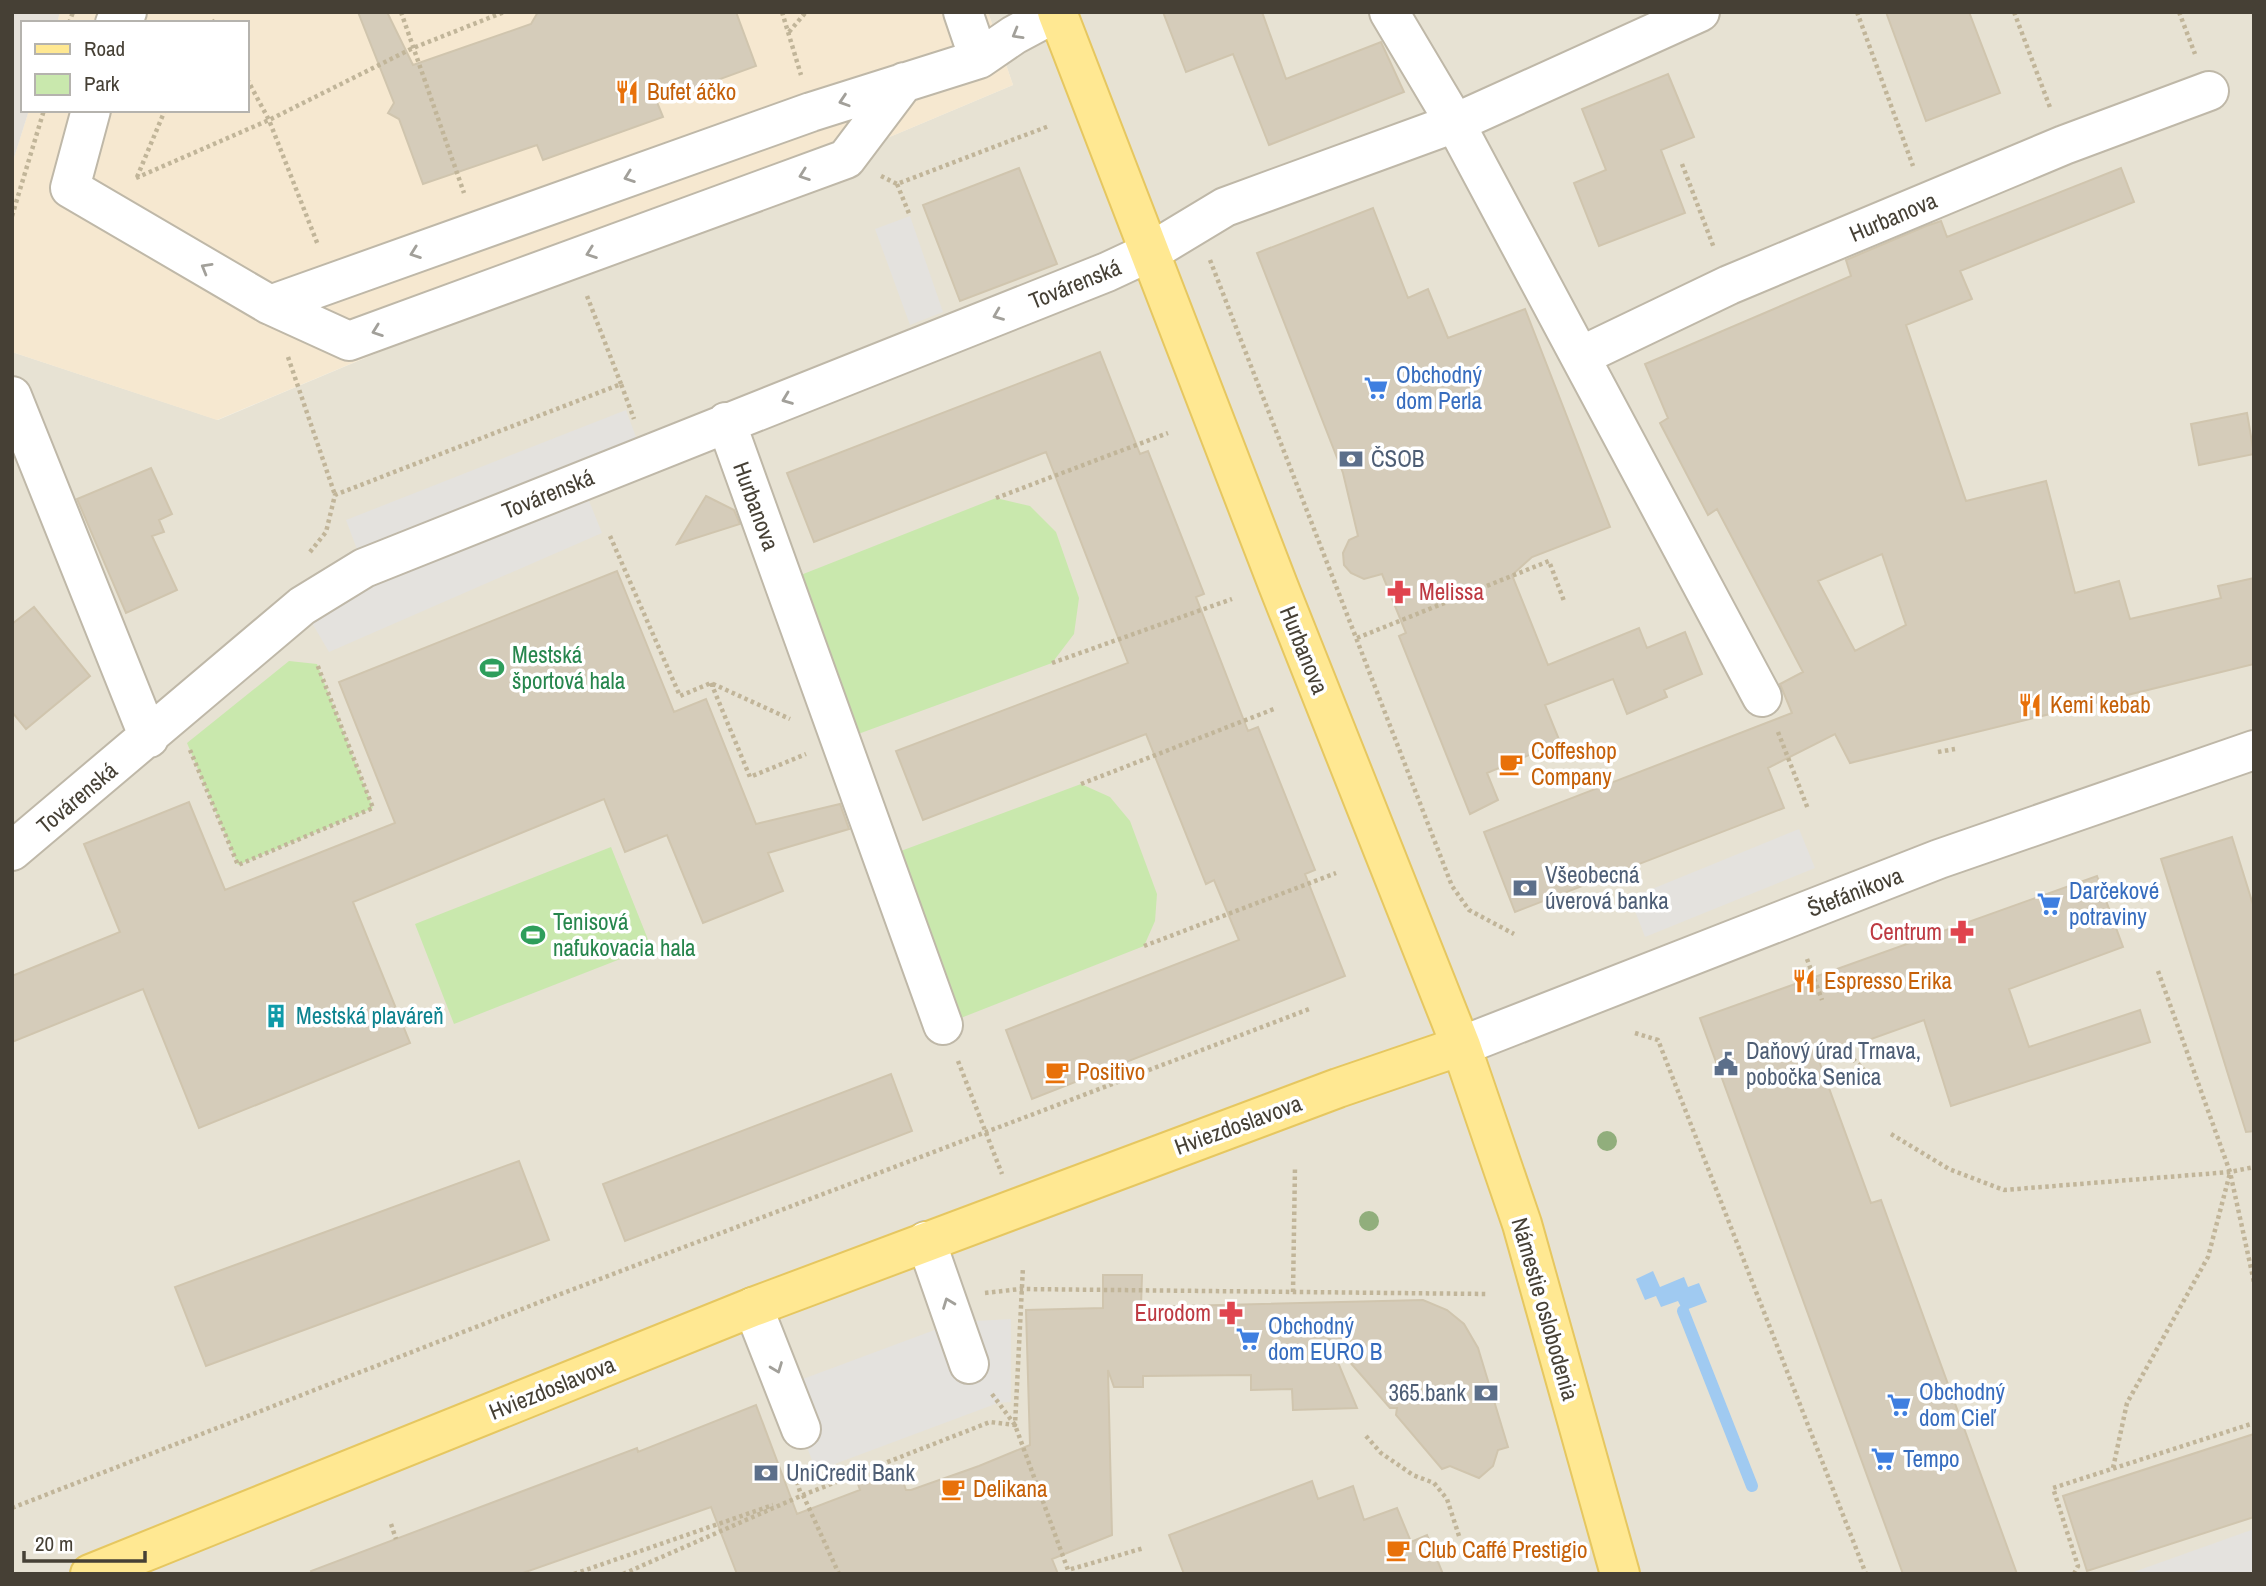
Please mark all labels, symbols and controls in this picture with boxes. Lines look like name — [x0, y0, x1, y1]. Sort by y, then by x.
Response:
legend — [21, 21, 248, 112]
one-way arrow — [1012, 26, 1025, 39]
text: Road — [84, 34, 125, 63]
text: Park — [84, 69, 120, 98]
place label: Bufet áčko — [647, 76, 736, 107]
restaurant icon: Bufet áčko — [613, 78, 641, 106]
one-way arrow — [838, 93, 851, 107]
one-way arrow — [799, 166, 811, 180]
one-way arrow — [624, 168, 636, 182]
street label: Hurbanova — [1844, 184, 1942, 249]
one-way arrow — [409, 245, 421, 259]
one-way arrow — [585, 245, 597, 259]
street label: Továrenská — [1024, 251, 1126, 316]
one-way arrow — [201, 263, 214, 276]
one-way arrow — [993, 307, 1005, 321]
one-way arrow — [371, 323, 383, 337]
place label: Obchodný dom Perla — [1396, 359, 1483, 416]
supermarket icon: Obchodný dom Perla — [1362, 374, 1390, 402]
one-way arrow — [781, 390, 793, 404]
place label: ČSOB — [1371, 443, 1424, 474]
bank icon: ČSOB — [1337, 445, 1365, 473]
street label: Hurbanova — [726, 457, 787, 555]
street label: Továrenská — [497, 461, 599, 526]
place label: Melissa — [1419, 576, 1484, 607]
pharmacy icon: Melissa — [1385, 578, 1413, 606]
street label: Hurbanova — [1273, 601, 1336, 699]
place label: Mestská športová hala — [512, 639, 626, 696]
sports icon: Mestská športová hala — [478, 654, 506, 682]
place label: Kemi kebab — [2050, 689, 2151, 720]
restaurant icon: Kemi kebab — [2016, 691, 2044, 719]
place label: Coffeshop Company — [1531, 735, 1617, 792]
cafe icon: Coffeshop Company — [1497, 750, 1525, 778]
street label: Továrenská — [30, 754, 124, 840]
place label: Všeobecná úverová banka — [1545, 859, 1669, 916]
street label: Štefánikova — [1803, 859, 1907, 924]
bank icon: Všeobecná úverová banka — [1511, 874, 1539, 902]
place label: Darčekové potraviny — [2069, 875, 2159, 932]
supermarket icon: Darčekové potraviny — [2035, 890, 2063, 918]
place label: Tenisová nafukovacia hala — [553, 906, 696, 963]
place label: Centrum — [1870, 916, 1942, 947]
pharmacy icon: Centrum — [1948, 918, 1976, 946]
sports icon: Tenisová nafukovacia hala — [519, 921, 547, 949]
place label: Espresso Erika — [1824, 965, 1952, 996]
restaurant icon: Espresso Erika — [1790, 967, 1818, 995]
place label: Mestská plaváreň — [296, 1000, 444, 1031]
building icon: Mestská plaváreň — [262, 1002, 290, 1030]
place label: Daňový úrad Trnava, pobočka Senica — [1746, 1035, 1921, 1092]
public building icon: Daňový úrad Trnava, pobočka Senica — [1712, 1050, 1740, 1078]
place label: Positivo — [1077, 1056, 1145, 1087]
cafe icon: Positivo — [1043, 1058, 1071, 1086]
street label: Hviezdoslavova — [1170, 1087, 1306, 1162]
street label: Námestie oslobodenia — [1505, 1214, 1587, 1404]
one-way arrow — [942, 1297, 956, 1309]
place label: Eurodom — [1134, 1297, 1211, 1328]
pharmacy icon: Eurodom — [1217, 1299, 1245, 1327]
place label: Obchodný dom EURO B — [1268, 1310, 1382, 1367]
supermarket icon: Obchodný dom EURO B — [1234, 1325, 1262, 1353]
street label: Hviezdoslavova — [484, 1348, 620, 1427]
one-way arrow — [769, 1361, 783, 1373]
place label: Obchodný dom Cieľ — [1919, 1376, 2006, 1433]
place label: 365.bank — [1388, 1377, 1467, 1408]
bank icon: 365.bank — [1472, 1379, 1500, 1407]
supermarket icon: Obchodný dom Cieľ — [1885, 1391, 1913, 1419]
place label: Tempo — [1903, 1443, 1960, 1474]
supermarket icon: Tempo — [1869, 1445, 1897, 1473]
place label: UniCredit Bank — [786, 1457, 916, 1488]
bank icon: UniCredit Bank — [752, 1459, 780, 1487]
place label: Delikana — [973, 1473, 1048, 1504]
cafe icon: Delikana — [939, 1475, 967, 1503]
scale bar — [24, 1520, 145, 1564]
text: 20 m — [35, 1529, 73, 1558]
place label: Club Caffé Prestigio — [1418, 1534, 1588, 1565]
cafe icon: Club Caffé Prestigio — [1384, 1536, 1412, 1564]

